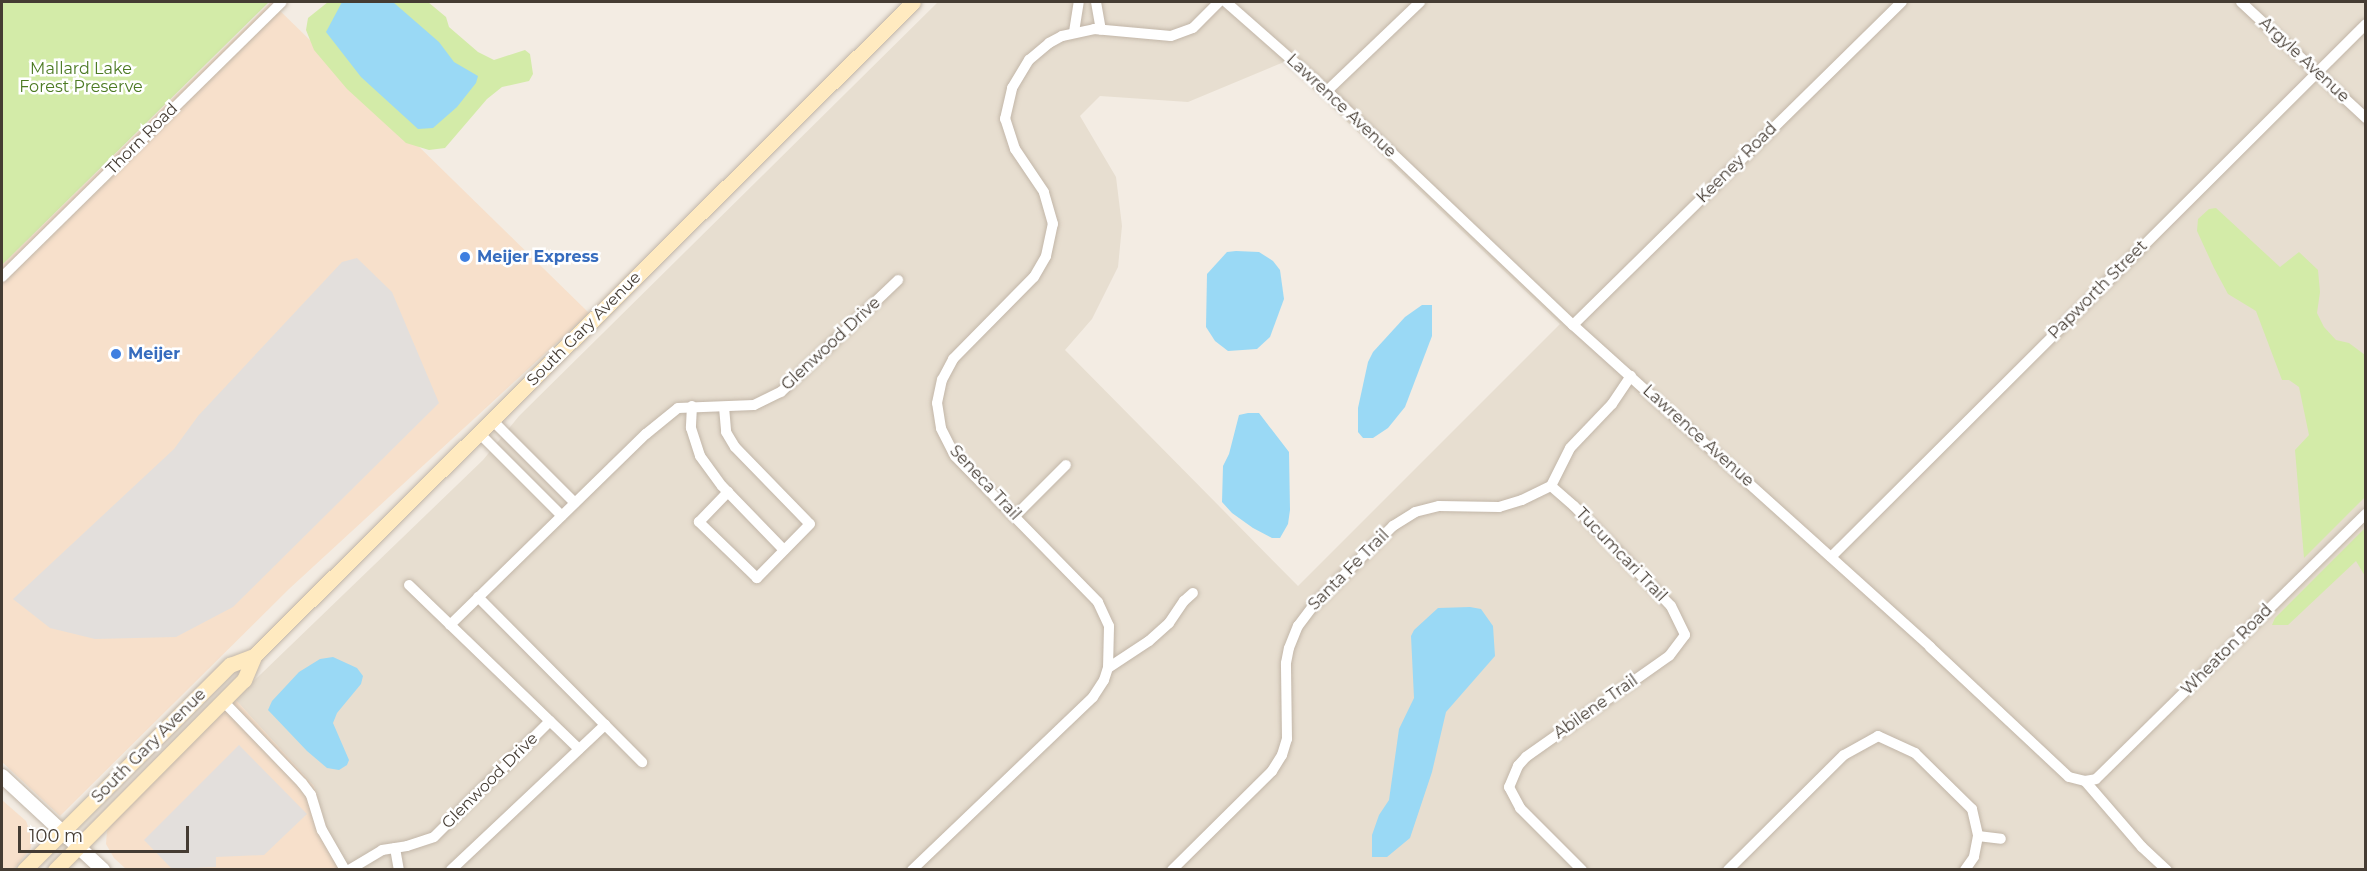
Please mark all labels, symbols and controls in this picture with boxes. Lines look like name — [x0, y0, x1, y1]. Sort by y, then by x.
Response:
street label: Argyle Avenue — [2255, 13, 2353, 107]
street label: Lawrence Avenue — [1282, 50, 1400, 162]
park label: Mallard Lake Forest Preserve — [19, 59, 143, 97]
street label: Thorn Road — [102, 99, 182, 179]
street label: Keeney Road — [1693, 119, 1781, 207]
street label: Papworth Street — [2045, 237, 2151, 343]
place label: Meijer Express — [477, 247, 599, 267]
marker: Meijer Express — [458, 250, 472, 264]
street label: South Gary Avenue — [523, 268, 645, 390]
street label: Glenwood Drive — [778, 293, 884, 395]
place label: Meijer — [128, 344, 180, 364]
marker: Meijer — [109, 347, 123, 361]
street label: Lawrence Avenue — [1639, 381, 1757, 491]
street label: Seneca Trail — [945, 442, 1025, 524]
street label: Tucumcari Trail — [1572, 504, 1670, 606]
street label: Santa Fe Trail — [1305, 526, 1393, 614]
street label: Wheaton Road — [2178, 601, 2276, 699]
street label: Abilene Trail — [1550, 671, 1642, 743]
street label: South Gary Avenue — [88, 685, 210, 807]
street label: Glenwood Drive — [438, 729, 542, 833]
scale bar — [21, 814, 192, 852]
text: 100 m — [29, 825, 83, 847]

